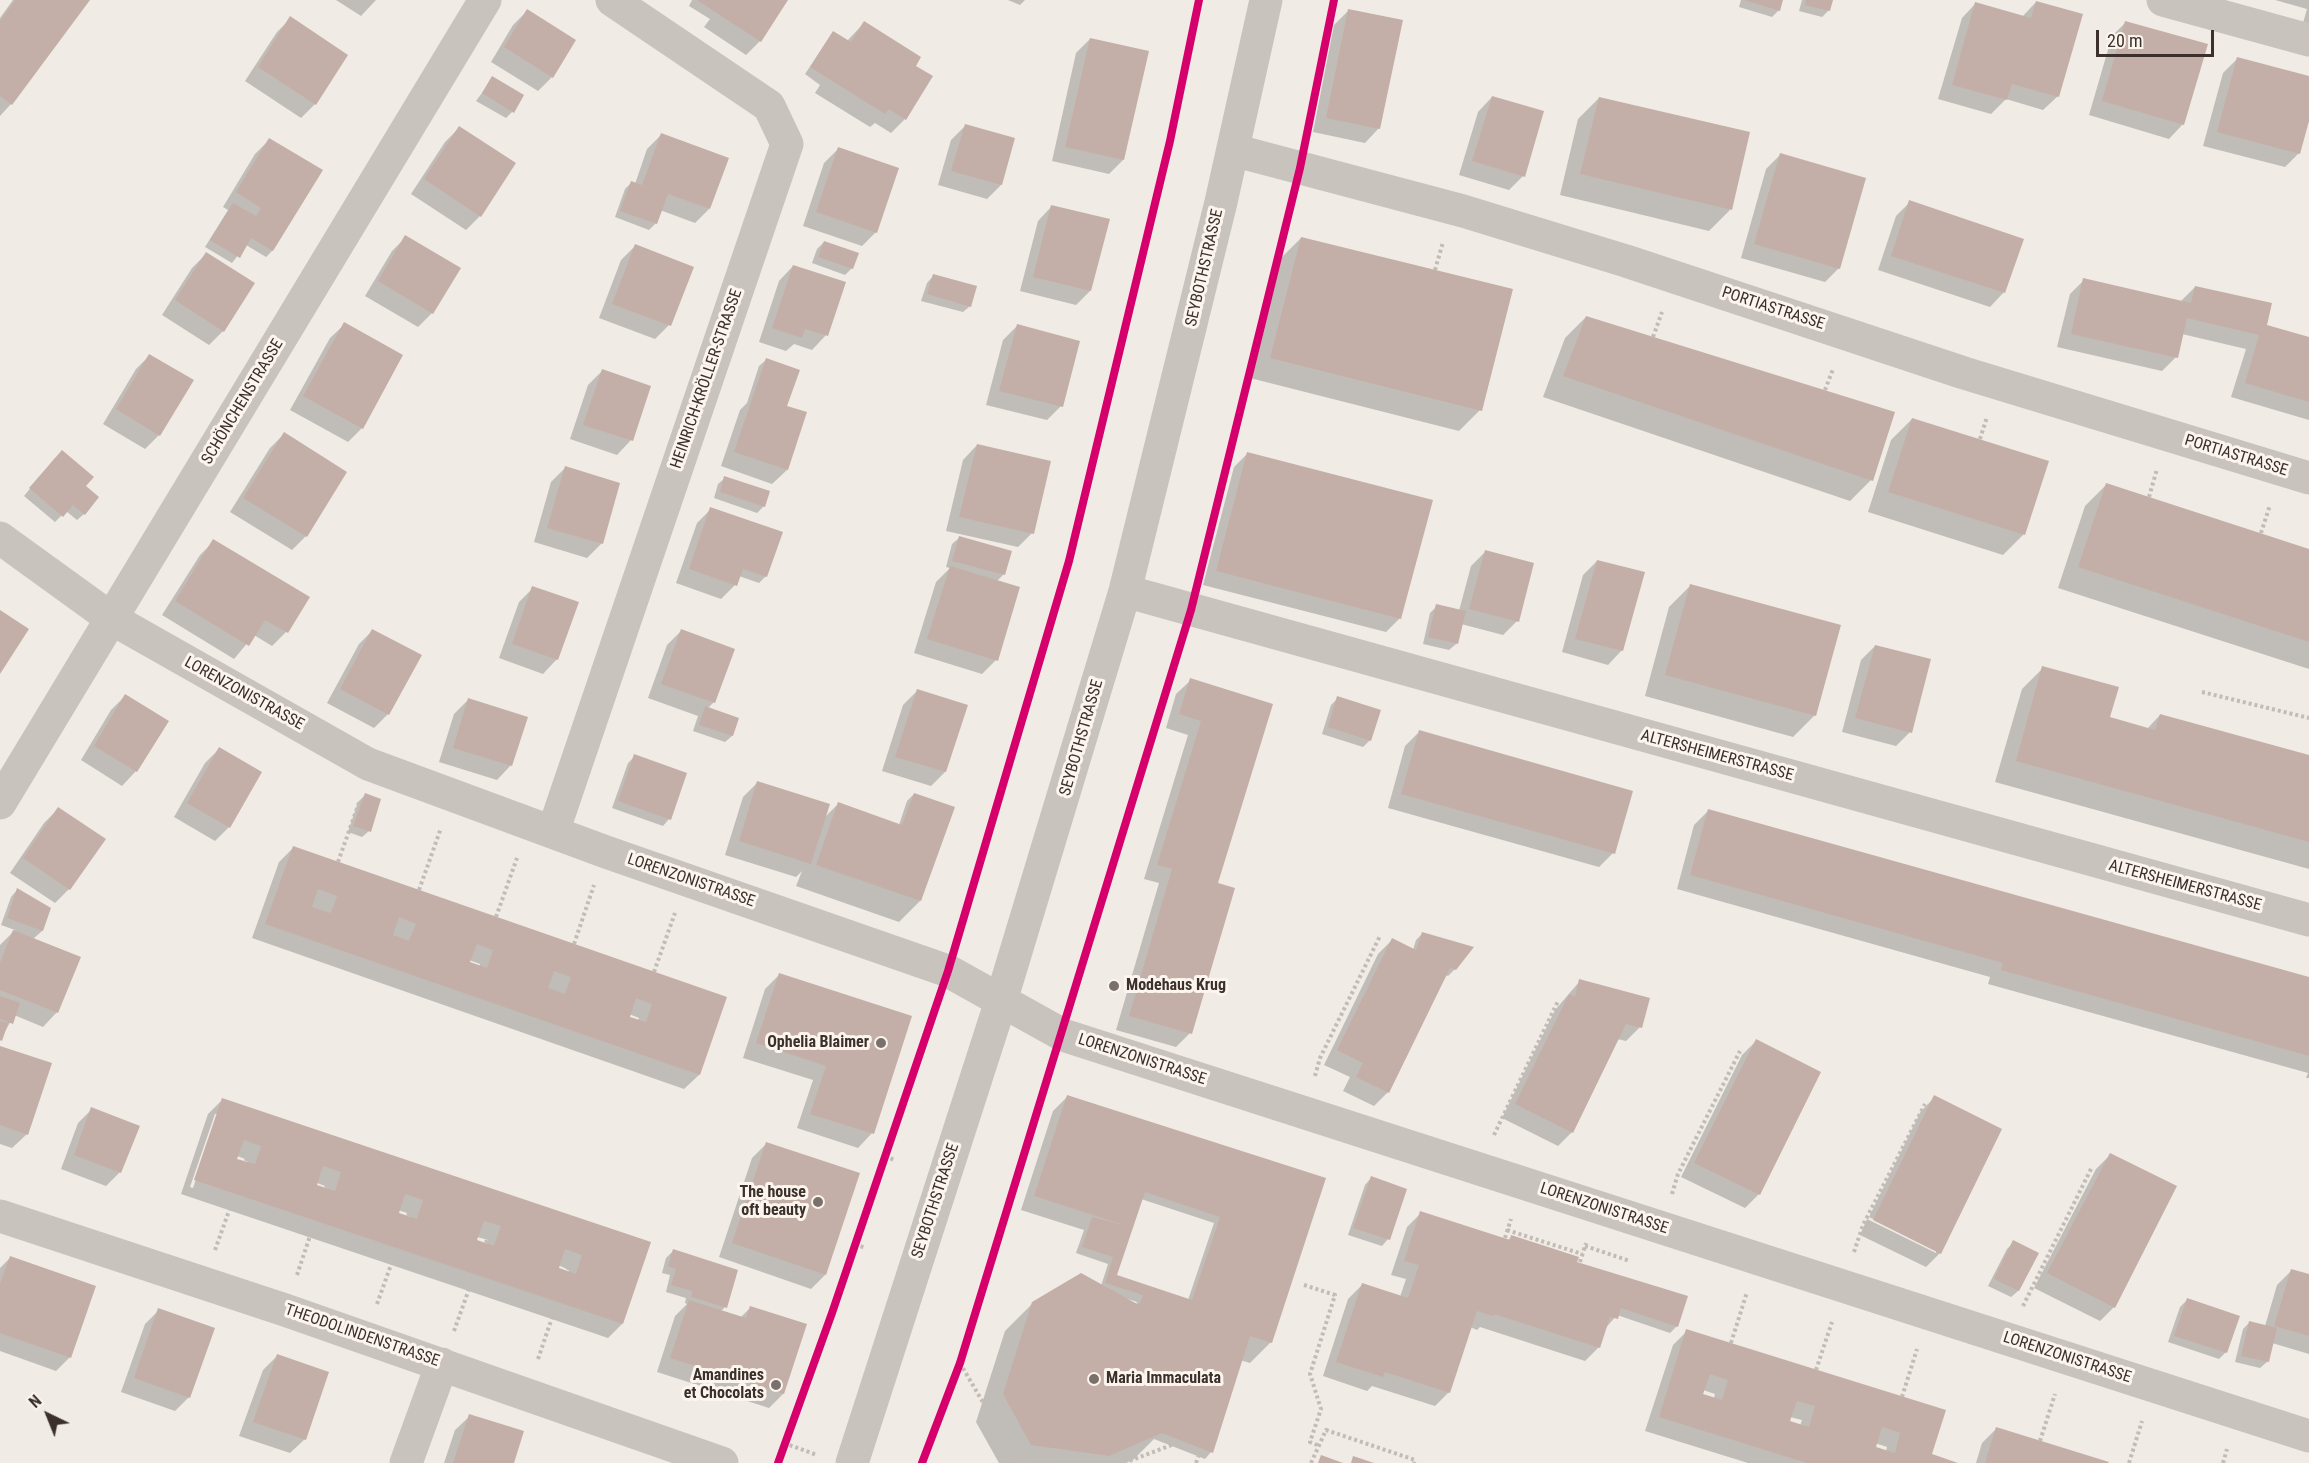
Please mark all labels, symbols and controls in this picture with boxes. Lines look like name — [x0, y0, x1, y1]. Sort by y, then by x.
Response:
scale bar — [2099, 18, 2218, 56]
text: 20 m — [2107, 30, 2142, 51]
street label: SEYBOTHSTRASSE — [1182, 207, 1228, 329]
street label: PORTIASTRASSE — [1719, 283, 1827, 335]
street label: HEINRICH-KRÖLLER-STRASSE — [667, 287, 747, 471]
street label: SCHÖNCHENSTRASSE — [198, 336, 288, 468]
street label: PORTIASTRASSE — [2182, 431, 2290, 481]
street label: LORENZONISTRASSE — [181, 653, 307, 735]
street label: SEYBOTHSTRASSE — [1056, 678, 1108, 798]
street label: ALTERSHEIMERSTRASSE — [1639, 726, 1795, 786]
street label: LORENZONISTRASSE — [625, 850, 757, 912]
street label: ALTERSHEIMERSTRASSE — [2107, 856, 2263, 916]
place label: Modehaus Krug — [1126, 976, 1226, 996]
marker: Modehaus Krug — [1107, 979, 1121, 993]
street label: LORENZONISTRASSE — [1075, 1030, 1209, 1090]
place label: Ophelia Blaimer — [767, 1033, 869, 1053]
marker: Ophelia Blaimer — [874, 1036, 888, 1050]
street label: SEYBOTHSTRASSE — [908, 1141, 964, 1261]
street label: LORENZONISTRASSE — [1537, 1179, 1671, 1239]
place label: The house oft beauty — [739, 1183, 806, 1221]
marker: The house oft beauty — [811, 1195, 825, 1209]
street label: THEODOLINDENSTRASSE — [282, 1301, 442, 1371]
street label: LORENZONISTRASSE — [2000, 1328, 2134, 1388]
place label: Amandines et Chocolats — [684, 1366, 764, 1404]
place label: Maria Immaculata — [1106, 1369, 1221, 1389]
marker: Maria Immaculata — [1087, 1372, 1101, 1386]
marker: Amandines et Chocolats — [769, 1378, 783, 1392]
north arrow — [18, 1385, 78, 1445]
text: N — [25, 1391, 45, 1412]

